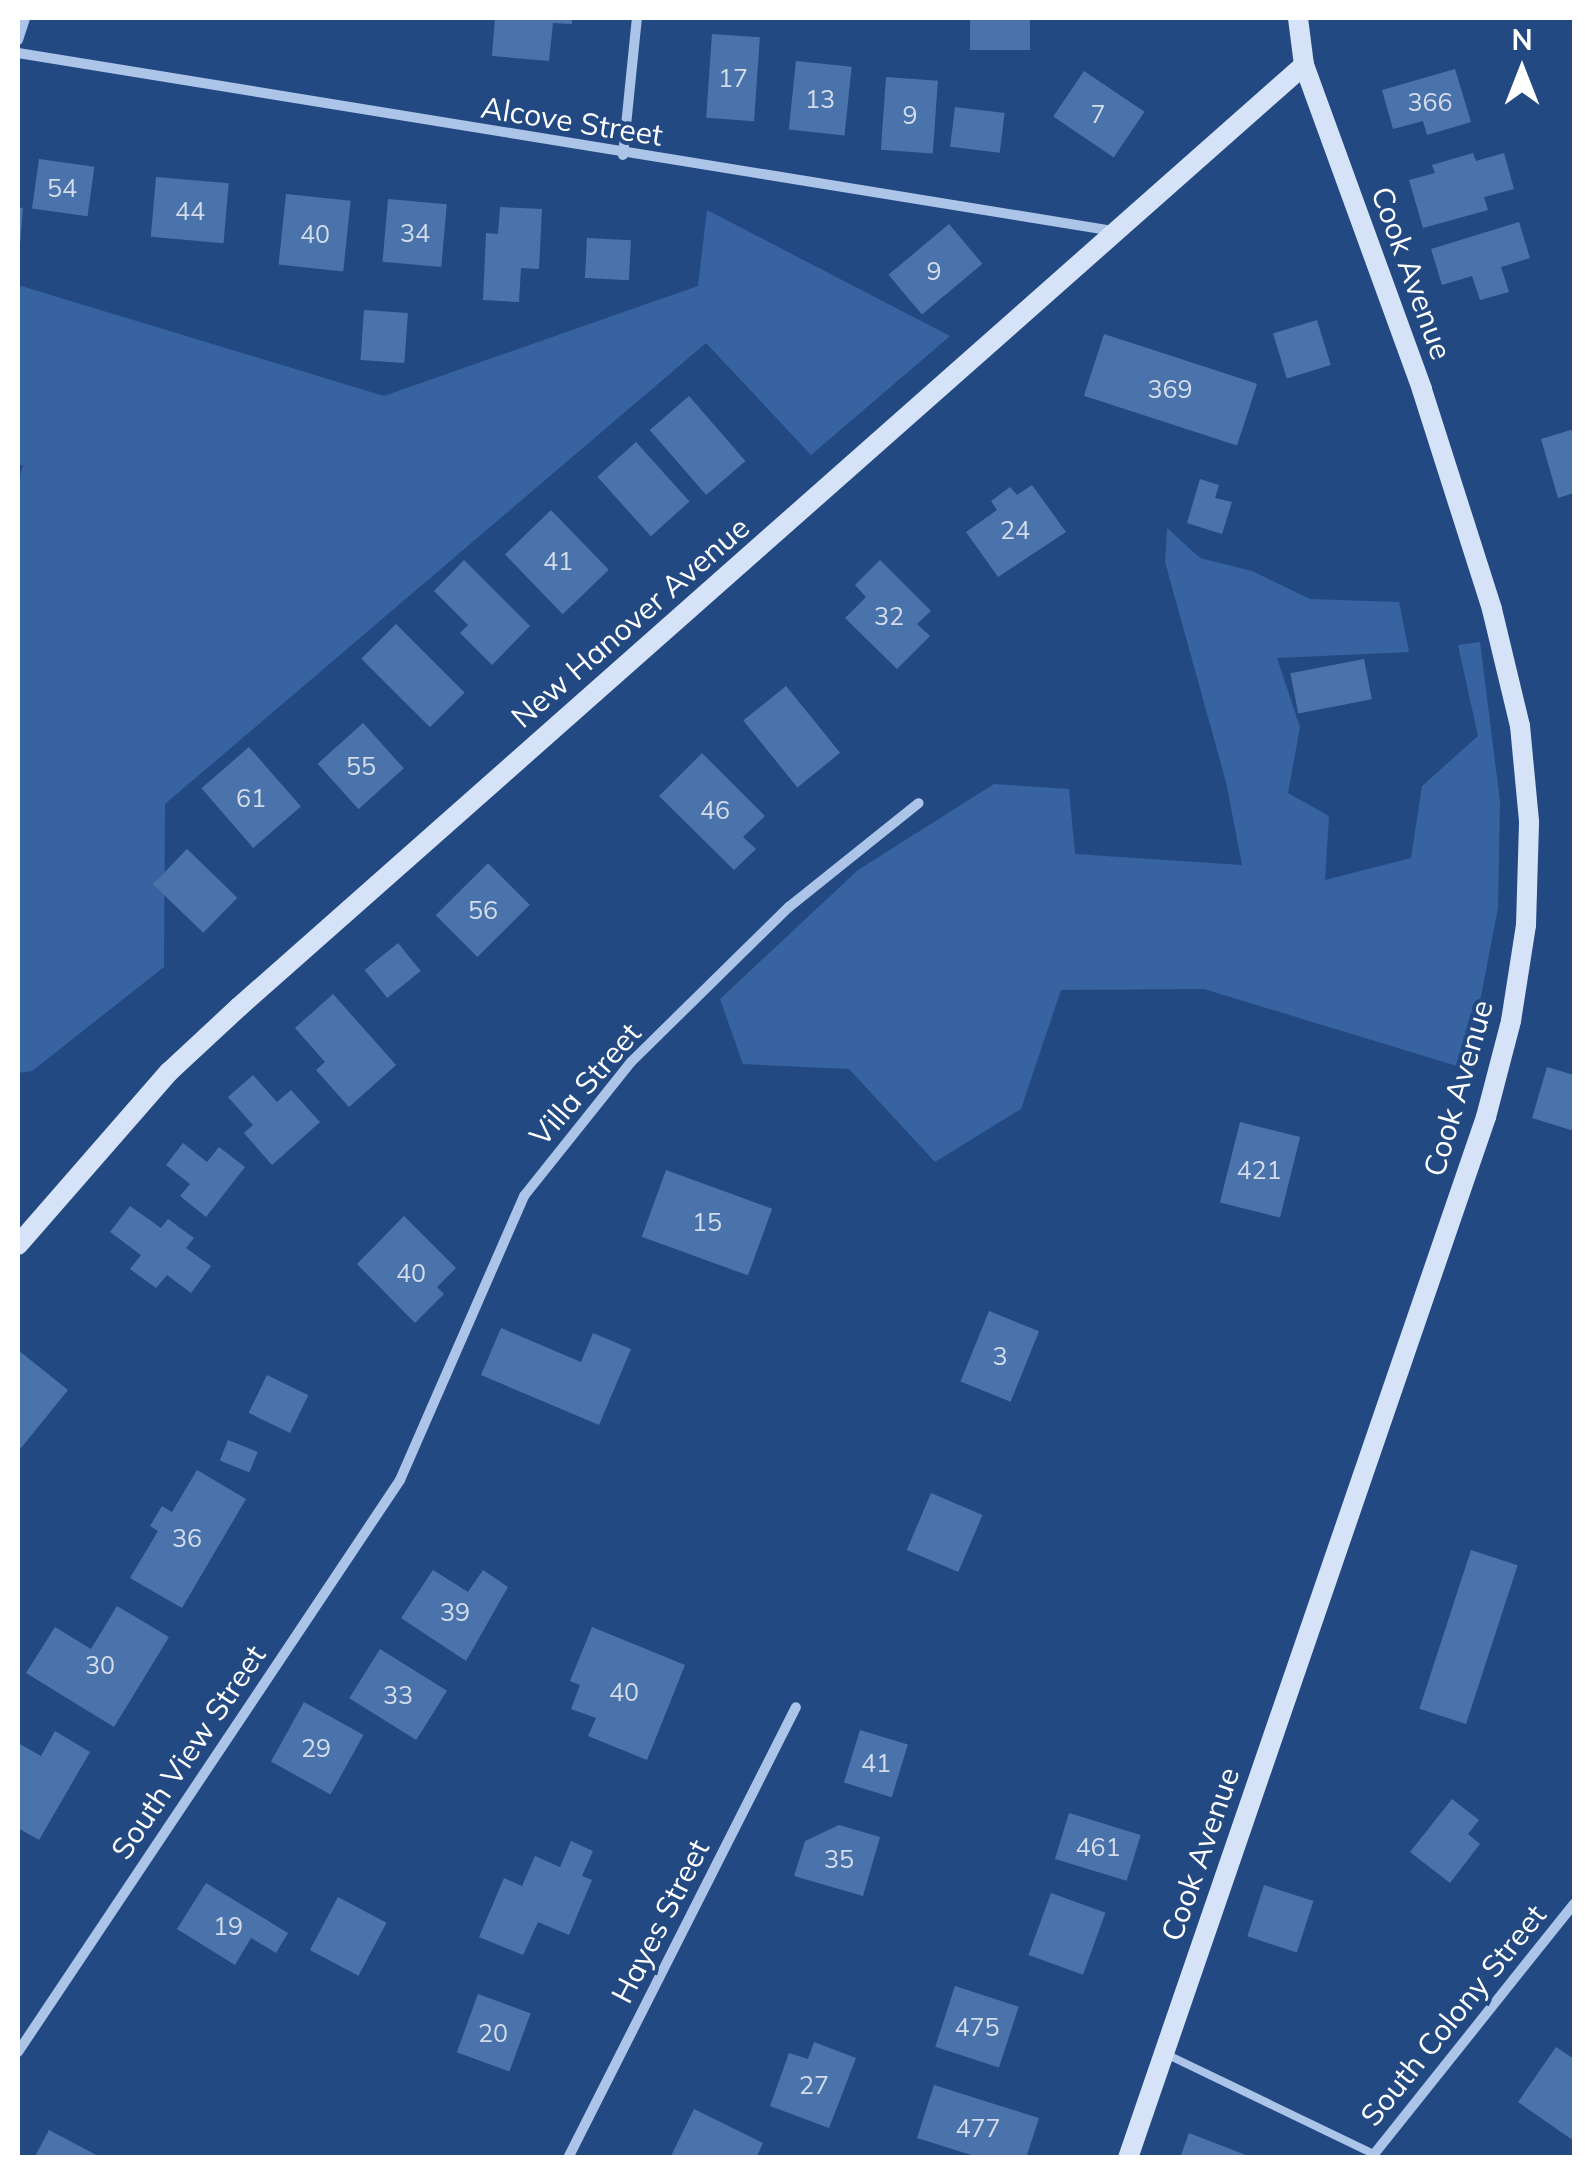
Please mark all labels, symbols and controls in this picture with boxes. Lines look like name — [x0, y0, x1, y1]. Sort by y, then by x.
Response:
north arrow — [1472, 20, 1572, 120]
text: N — [1511, 22, 1533, 57]
house number: 17 — [718, 63, 748, 93]
house number: 13 — [805, 84, 835, 114]
house number: 366 — [1408, 87, 1452, 117]
street label: Alcove Street — [479, 89, 665, 153]
house number: 7 — [1091, 99, 1105, 129]
house number: 9 — [903, 100, 917, 130]
house number: 54 — [47, 173, 77, 203]
street label: Cook Avenue — [1364, 182, 1460, 364]
house number: 44 — [175, 196, 205, 226]
house number: 34 — [400, 218, 430, 248]
house number: 40 — [300, 219, 330, 249]
house number: 9 — [927, 256, 941, 286]
house number: 369 — [1148, 374, 1192, 404]
street label: New Hanover Avenue — [504, 509, 756, 735]
house number: 24 — [1000, 515, 1030, 545]
house number: 41 — [543, 546, 573, 576]
house number: 32 — [874, 601, 904, 631]
house number: 55 — [346, 751, 376, 781]
house number: 61 — [236, 783, 266, 813]
house number: 46 — [700, 795, 730, 825]
house number: 56 — [468, 895, 498, 925]
street label: Cook Avenue — [1416, 996, 1500, 1180]
street label: Villa Street — [522, 1015, 648, 1153]
house number: 421 — [1237, 1155, 1281, 1185]
house number: 15 — [692, 1207, 722, 1237]
house number: 40 — [396, 1258, 426, 1288]
house number: 3 — [993, 1341, 1007, 1371]
house number: 36 — [172, 1523, 202, 1553]
house number: 39 — [440, 1597, 470, 1627]
street label: South View Street — [103, 1638, 273, 1866]
house number: 30 — [85, 1650, 115, 1680]
house number: 40 — [609, 1677, 639, 1707]
house number: 33 — [383, 1680, 413, 1710]
house number: 29 — [301, 1733, 331, 1763]
house number: 41 — [861, 1748, 891, 1778]
street label: Cook Avenue — [1153, 1762, 1247, 1946]
house number: 461 — [1076, 1832, 1120, 1862]
street label: Hayes Street — [603, 1833, 717, 2009]
house number: 35 — [824, 1844, 854, 1874]
street label: South Colony Street — [1353, 1897, 1553, 2133]
house number: 19 — [213, 1911, 243, 1941]
house number: 475 — [955, 2012, 999, 2042]
house number: 20 — [478, 2018, 508, 2048]
house number: 27 — [799, 2070, 829, 2100]
house number: 477 — [956, 2113, 1000, 2143]

